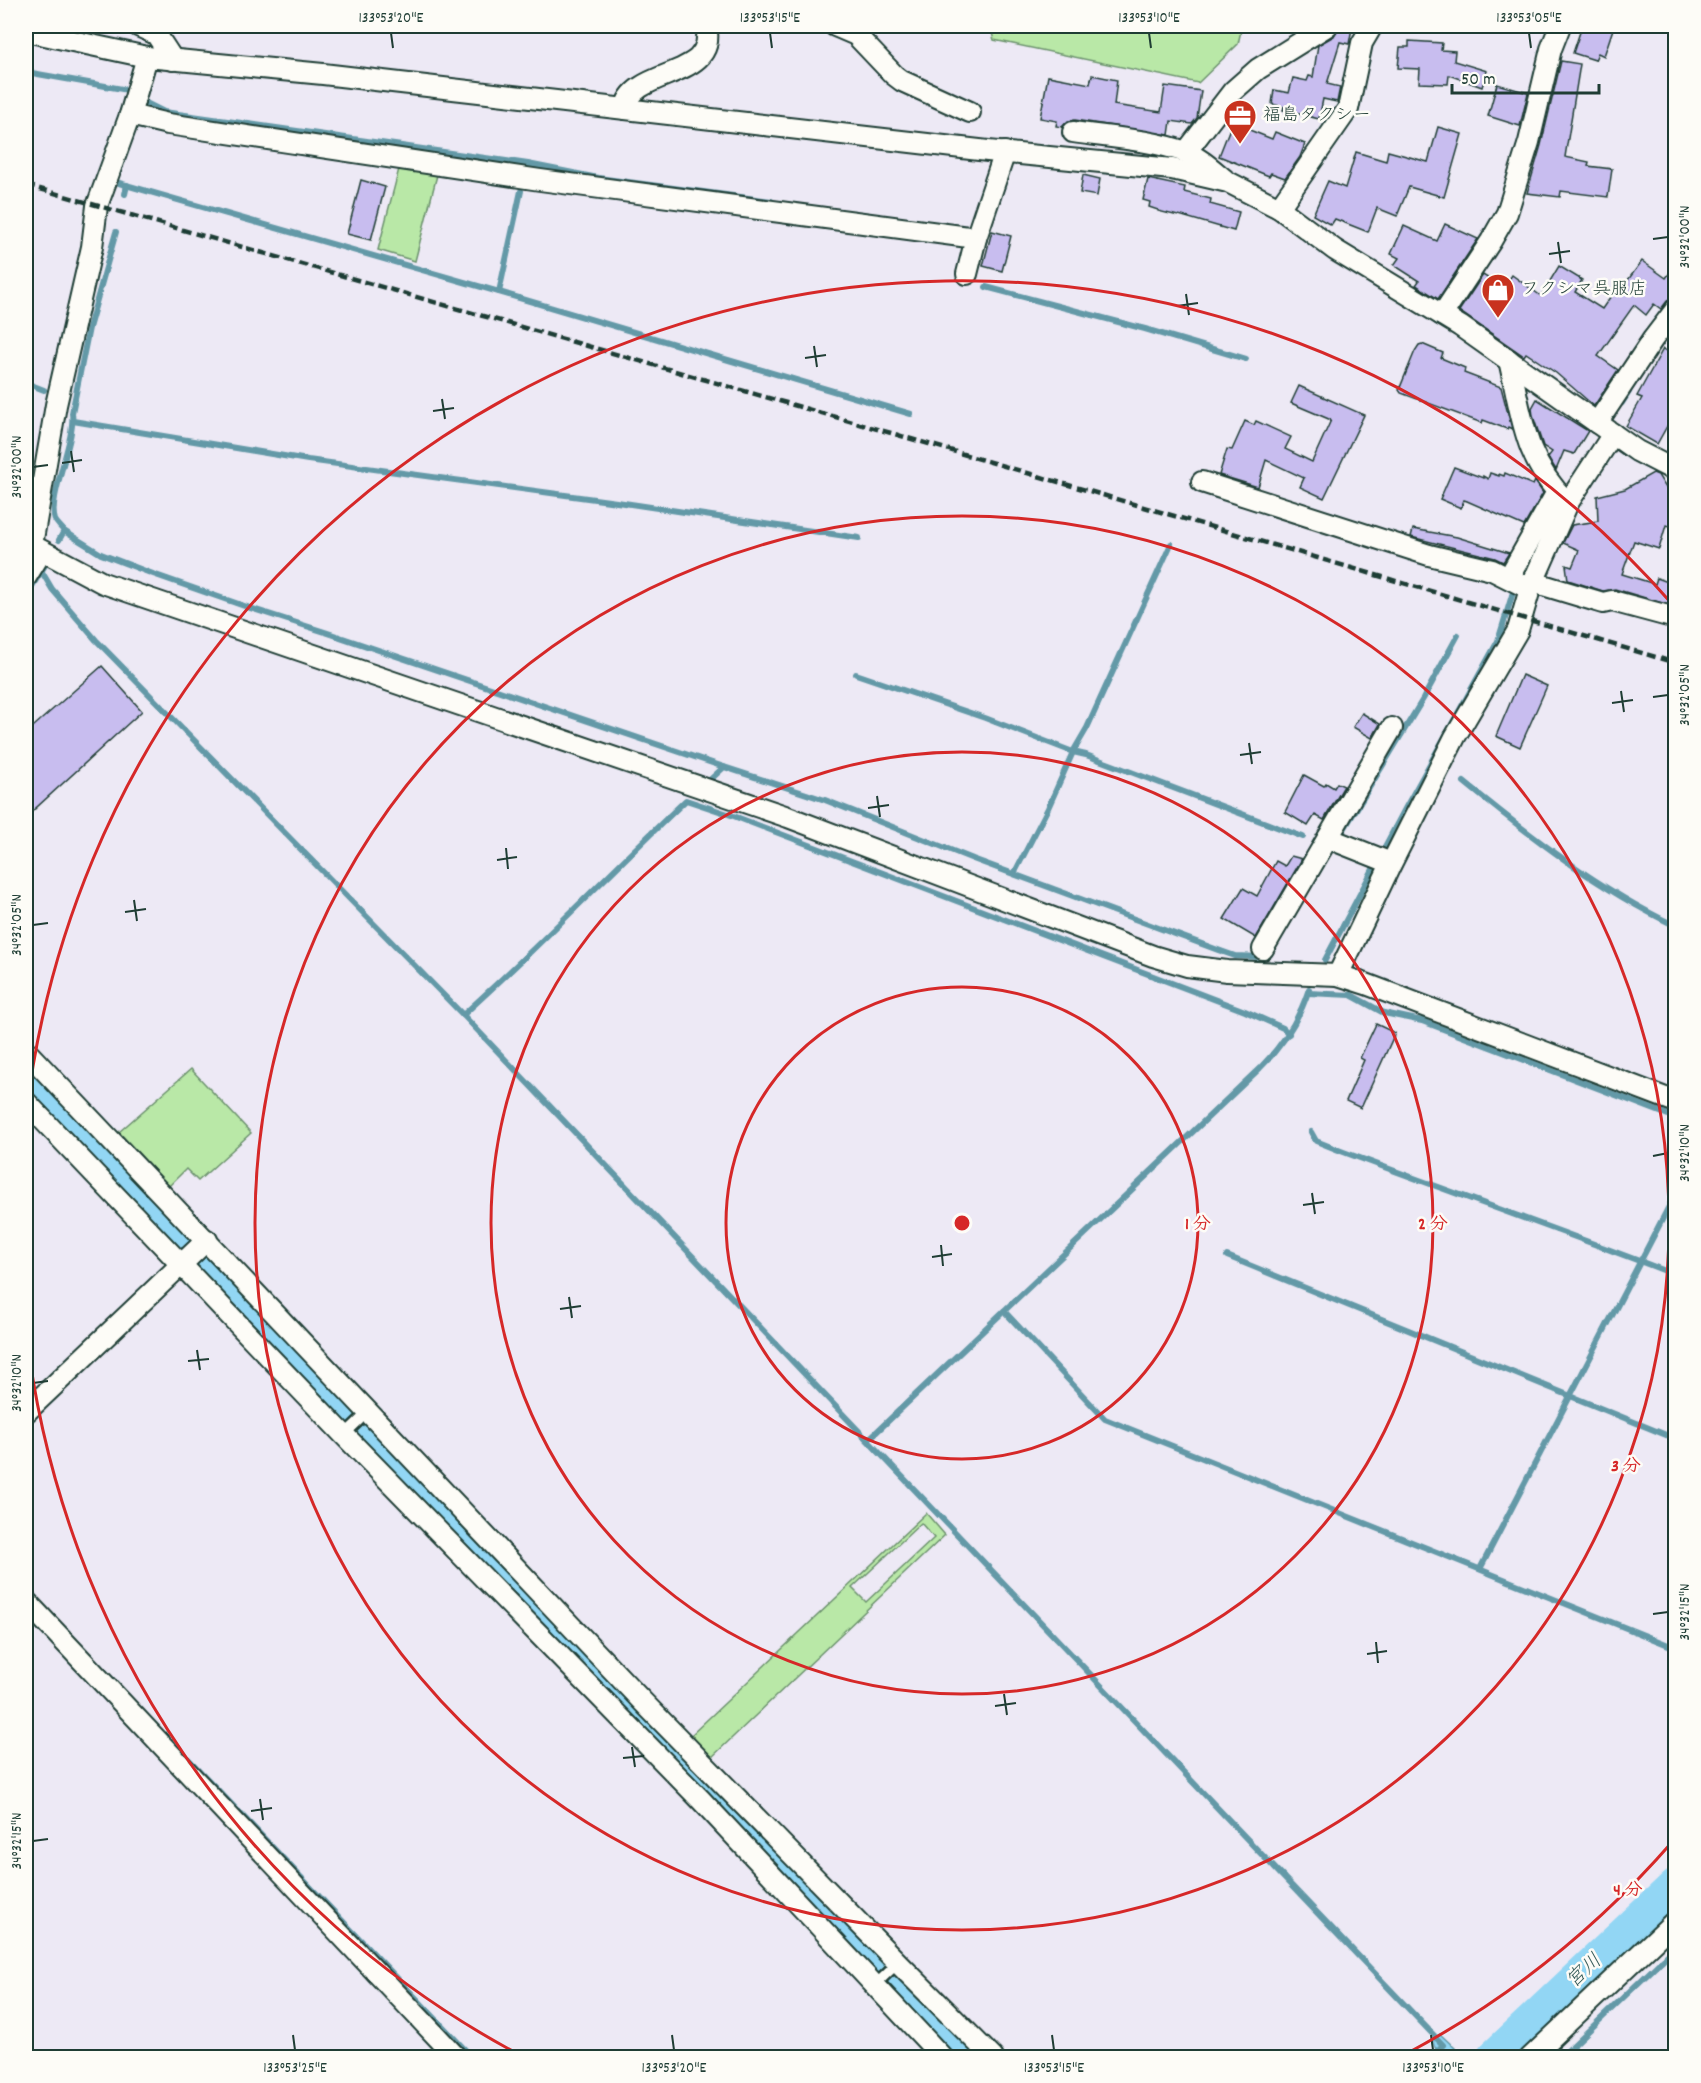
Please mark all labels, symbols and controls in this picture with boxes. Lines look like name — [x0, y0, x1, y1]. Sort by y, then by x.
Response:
text: 133°53'20"E — [359, 8, 424, 30]
text: 133°53'15"E — [740, 8, 800, 30]
text: 133°53'10"E — [1118, 8, 1180, 30]
text: 133°53'05"E — [1496, 8, 1562, 30]
scale bar — [1452, 57, 1599, 95]
text: 50 m — [1461, 68, 1496, 93]
office icon: 福島タクシー — [1222, 98, 1258, 145]
place label: 福島タクシー — [1263, 104, 1371, 129]
text: 34°32'00"N — [1675, 206, 1697, 268]
shop icon: フクシマ呉服店 — [1480, 272, 1516, 319]
place label: フクシマ呉服店 — [1521, 278, 1647, 303]
text: 34°32'00"N — [7, 436, 29, 498]
text: 34°32'05"N — [1675, 664, 1697, 726]
text: 34°32'05"N — [7, 894, 29, 956]
text: 34°32'10"N — [1675, 1124, 1697, 1182]
centre of rings — [952, 1213, 972, 1233]
text: 1 分 — [1185, 1213, 1211, 1238]
text: 2 分 — [1418, 1213, 1448, 1238]
text: 34°32'10"N — [7, 1354, 29, 1412]
text: 3 分 — [1611, 1455, 1641, 1480]
text: 34°32'15"N — [1675, 1584, 1697, 1640]
text: 34°32'15"N — [7, 1813, 29, 1869]
text: 4 分 — [1613, 1879, 1643, 1904]
water label: 宮川 — [1561, 1948, 1609, 1996]
text: 133°53'25"E — [263, 2058, 327, 2080]
text: 133°53'20"E — [642, 2058, 707, 2080]
text: 133°53'15"E — [1024, 2058, 1084, 2080]
text: 133°53'10"E — [1402, 2058, 1464, 2080]

